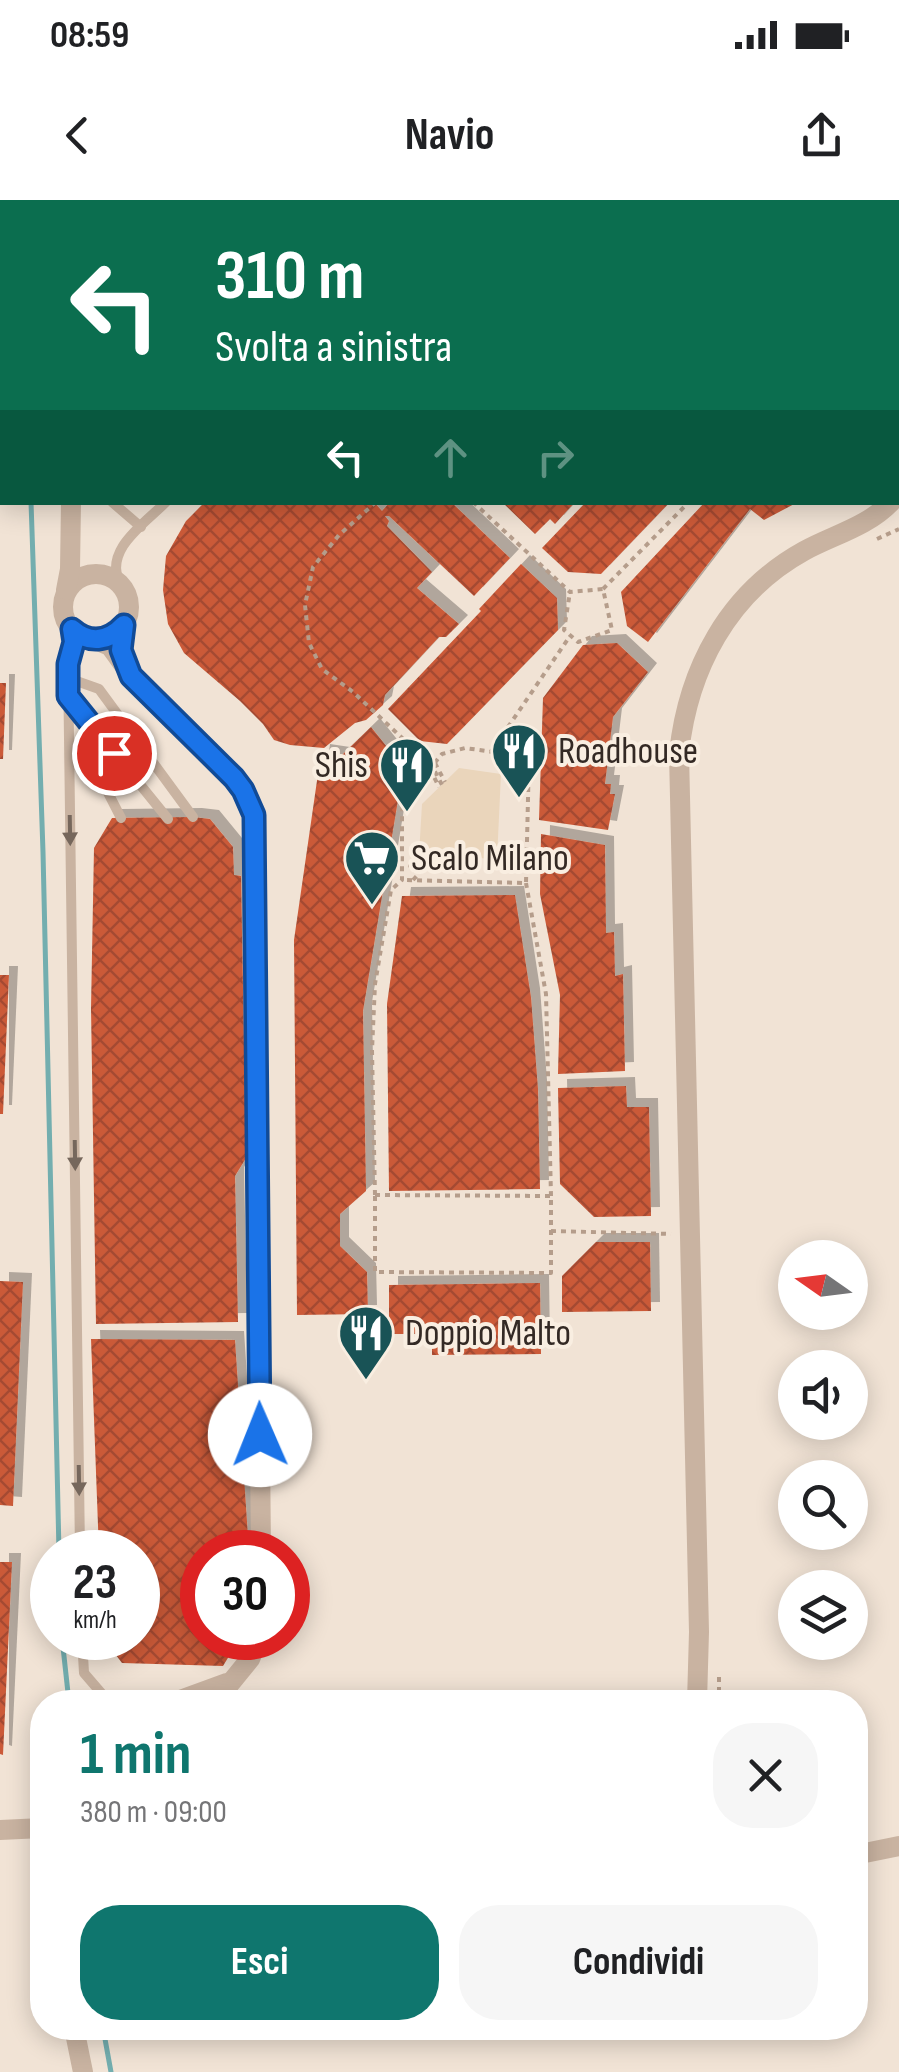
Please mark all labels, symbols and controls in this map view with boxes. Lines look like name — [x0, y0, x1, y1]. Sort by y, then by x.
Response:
text: 08:59 — [50, 13, 129, 58]
icon: back — [50, 108, 105, 163]
text: Navio — [405, 108, 494, 163]
icon: share — [794, 108, 849, 163]
text: 310 m — [215, 235, 364, 319]
icon: left — [50, 240, 180, 370]
text: Svolta a sinistra — [215, 320, 452, 375]
icon: left — [318, 430, 373, 485]
icon: ahead — [423, 430, 478, 485]
icon: right — [528, 430, 583, 485]
pin — [72, 711, 157, 796]
restaurant icon: Roadhouse — [489, 721, 549, 800]
icon: arrive — [87, 726, 142, 781]
place label: Roadhouse — [558, 729, 698, 774]
restaurant icon: Shis — [377, 735, 437, 814]
place label: Shis — [315, 743, 368, 788]
one-way arrow — [62, 815, 78, 847]
supermarket icon: Scalo Milano — [342, 828, 402, 907]
place label: Scalo Milano — [411, 836, 569, 881]
one-way arrow — [67, 1140, 83, 1172]
north arrow — [778, 1240, 868, 1330]
map controls — [778, 1240, 868, 1660]
restaurant icon: Doppio Malto — [336, 1303, 396, 1382]
place label: Doppio Malto — [405, 1311, 571, 1356]
button: sound — [778, 1350, 868, 1440]
position arrow — [208, 1383, 312, 1487]
button: search — [778, 1460, 868, 1550]
one-way arrow — [72, 1465, 88, 1497]
speed limit sign: 30 — [180, 1530, 310, 1660]
text: 23 — [73, 1553, 117, 1613]
button: layers — [778, 1570, 868, 1660]
text: km/h — [73, 1605, 117, 1636]
text: 1 min — [80, 1719, 192, 1791]
button: close — [713, 1723, 818, 1828]
text: 380 m · 09:00 — [80, 1793, 227, 1832]
button: Esci — [80, 1905, 439, 2020]
button: Condividi — [459, 1905, 818, 2020]

